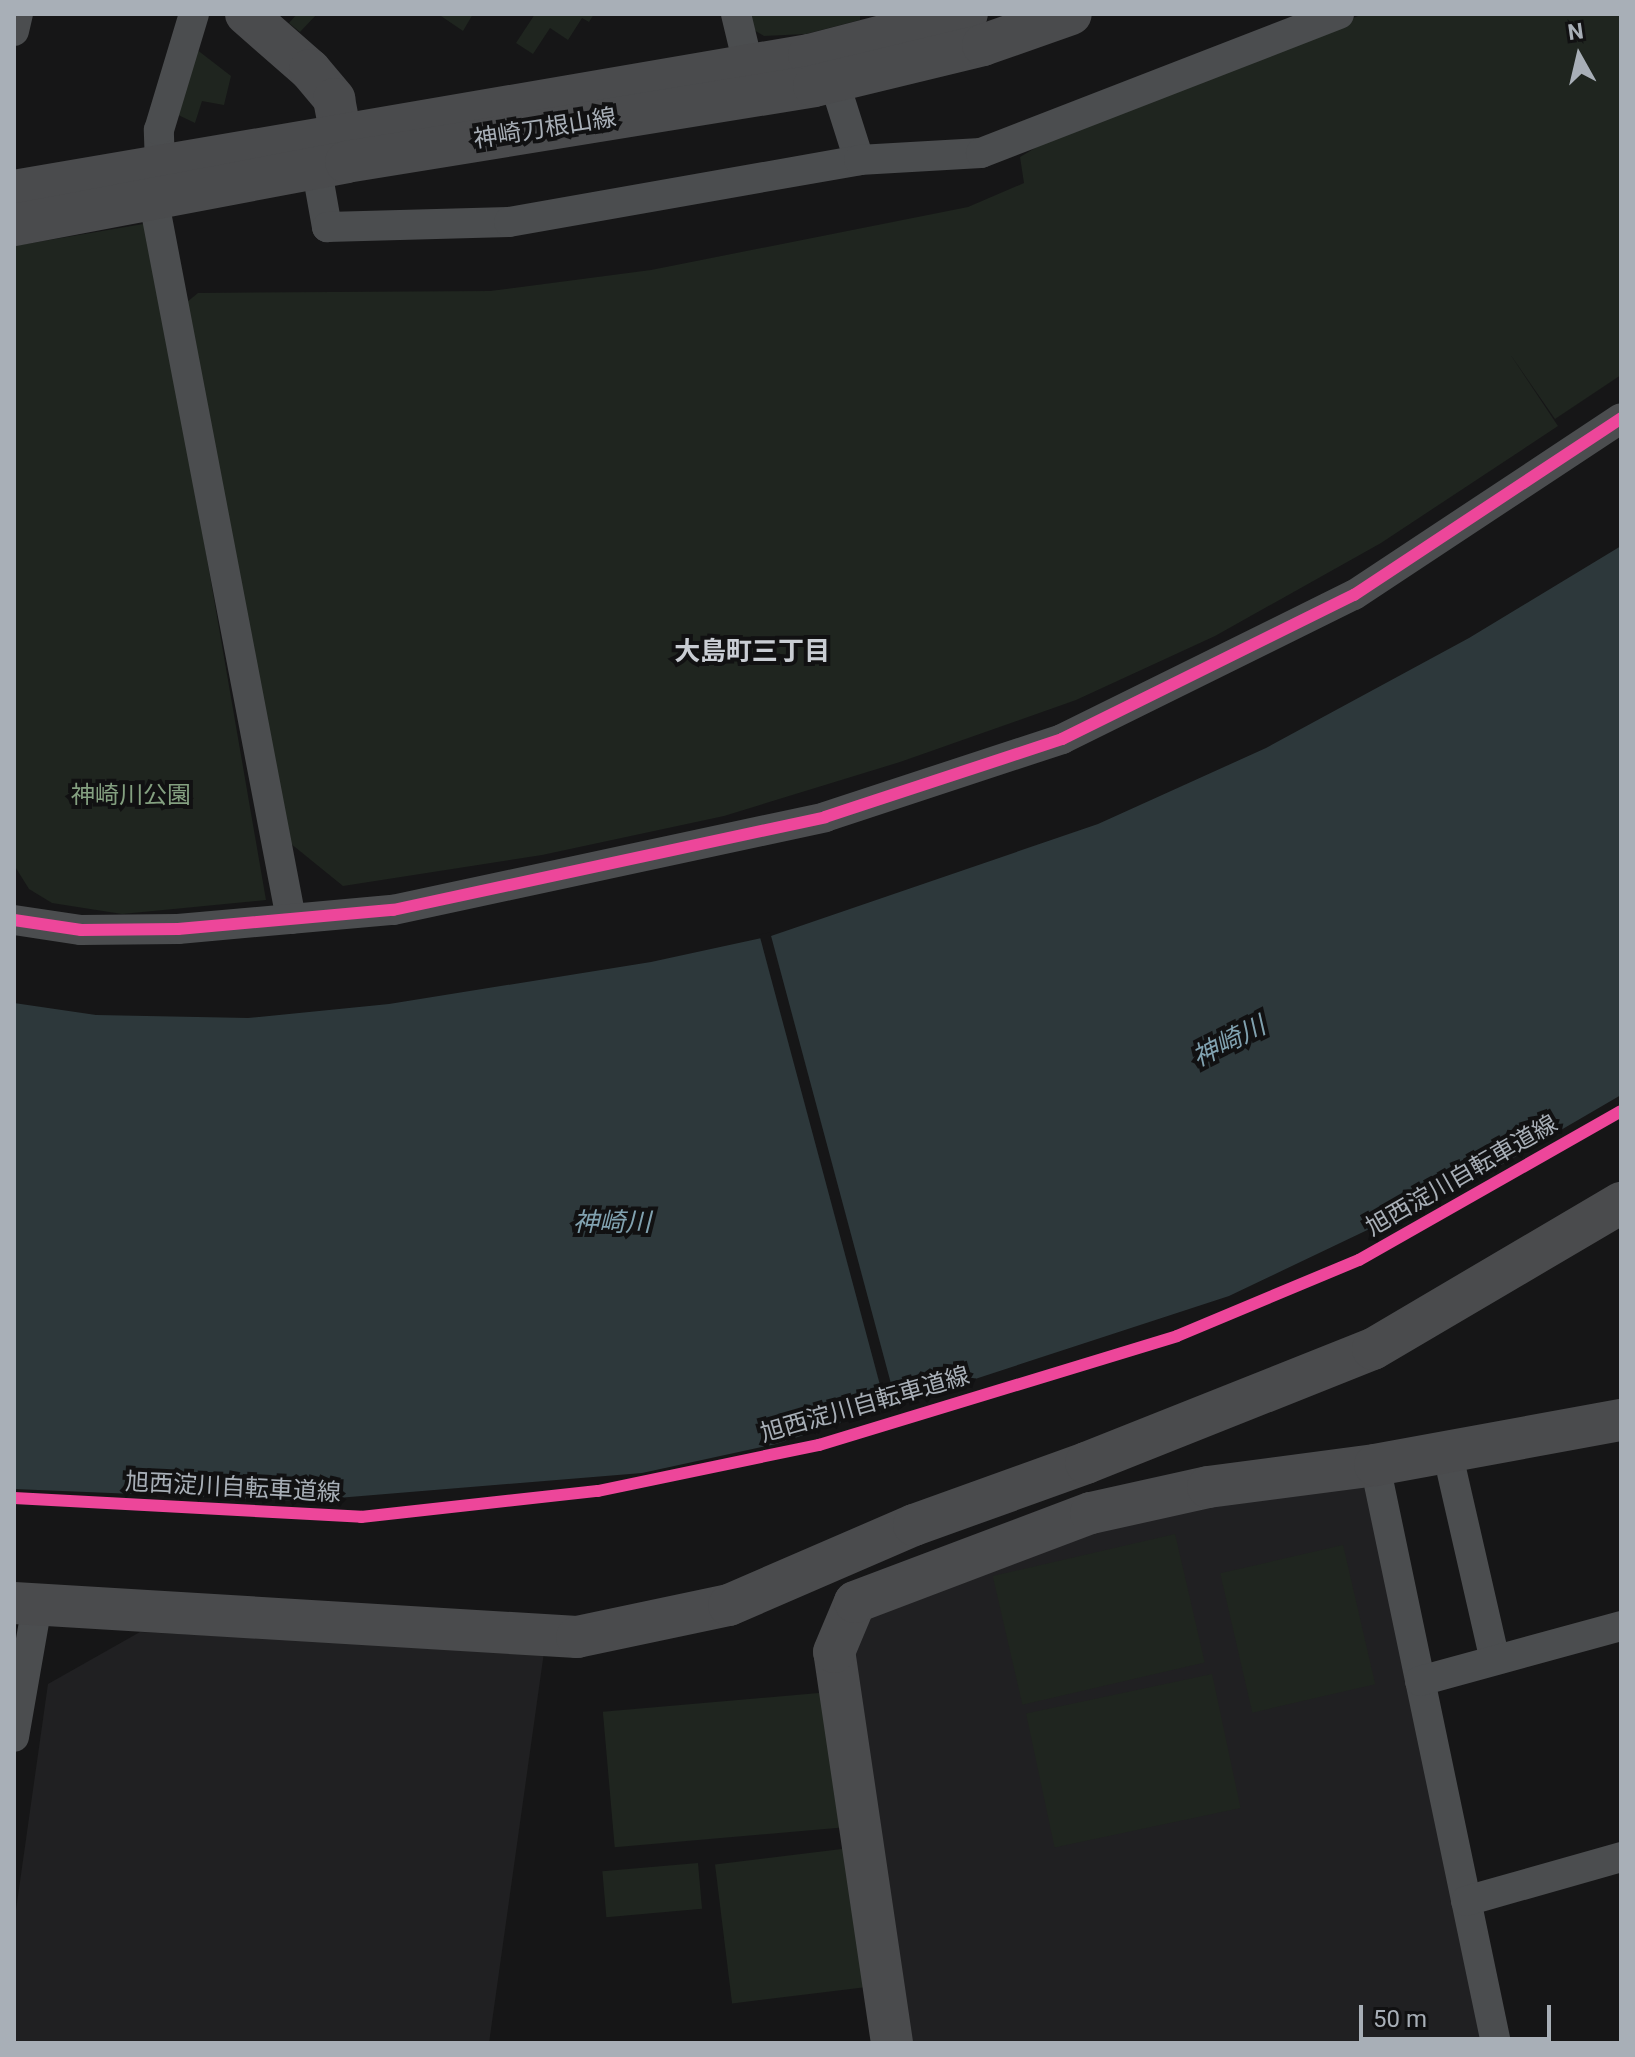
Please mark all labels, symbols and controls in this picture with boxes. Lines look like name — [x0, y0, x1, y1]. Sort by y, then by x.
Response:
north arrow — [1539, 16, 1619, 96]
text: N — [1566, 18, 1585, 45]
street label: 神崎刀根山線 — [472, 104, 618, 154]
district label: 大島町三丁目 — [674, 636, 830, 668]
park label: 神崎川公園 — [71, 782, 191, 810]
water label: 神崎川 — [1187, 1010, 1271, 1074]
street label: 旭西淀川自転車道線 — [1361, 1110, 1563, 1242]
water label: 神崎川 — [573, 1207, 651, 1239]
street label: 旭西淀川自転車道線 — [757, 1361, 973, 1449]
street label: 旭西淀川自転車道線 — [124, 1468, 342, 1508]
scale bar — [1363, 1989, 1555, 2039]
text: 50 m — [1373, 2005, 1427, 2033]

